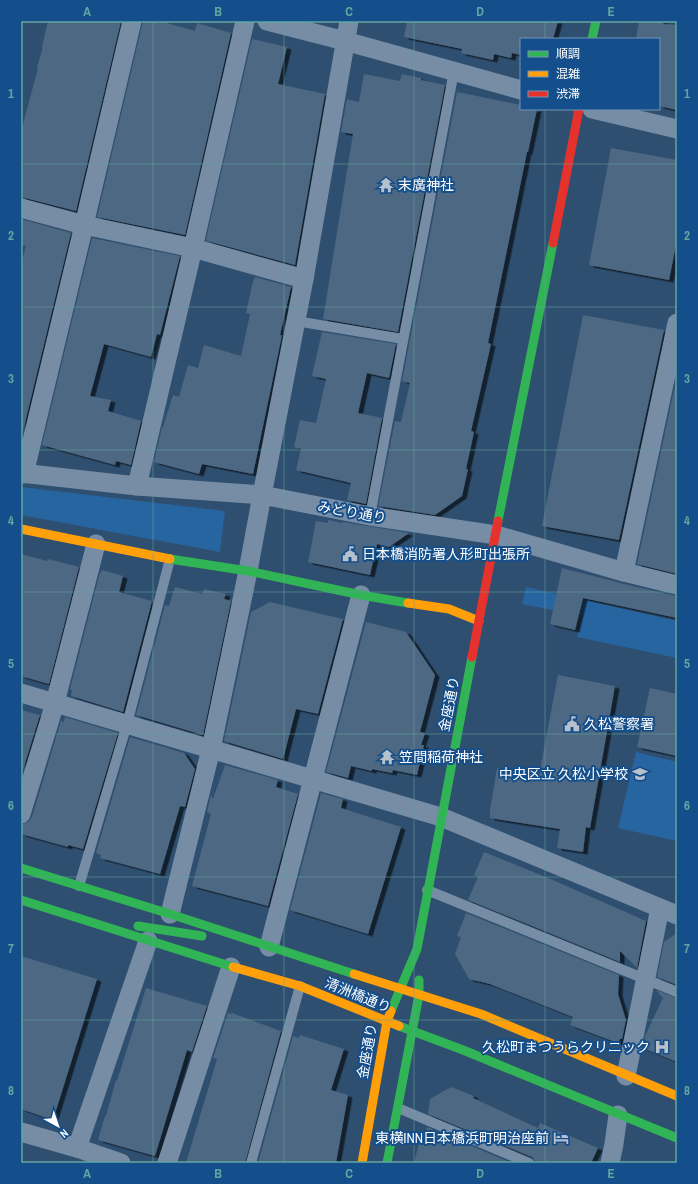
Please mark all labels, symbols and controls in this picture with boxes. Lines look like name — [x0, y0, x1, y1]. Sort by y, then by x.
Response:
text: A — [83, 3, 91, 20]
text: B — [214, 3, 222, 20]
text: C — [345, 3, 353, 20]
text: D — [476, 3, 484, 20]
text: E — [607, 3, 615, 20]
legend — [520, 38, 660, 110]
text: 順調 — [556, 46, 580, 62]
text: 混雑 — [556, 66, 580, 82]
text: 1 — [8, 85, 14, 102]
text: 1 — [684, 85, 690, 102]
text: 渋滞 — [556, 86, 580, 102]
temple icon: 末廣神社 — [377, 176, 395, 194]
place label: 末廣神社 — [398, 176, 454, 194]
text: 2 — [8, 227, 14, 244]
text: 2 — [684, 227, 690, 244]
text: 3 — [8, 370, 14, 387]
text: 3 — [684, 370, 690, 387]
street label: みどり通り — [316, 497, 388, 527]
text: 4 — [8, 512, 14, 529]
text: 4 — [684, 512, 690, 529]
public building icon: 日本橋消防署人形町出張所 — [341, 545, 359, 563]
place label: 日本橋消防署人形町出張所 — [362, 545, 530, 563]
text: 5 — [8, 655, 14, 672]
text: 5 — [684, 655, 690, 672]
street label: 金座通り — [435, 675, 463, 733]
public building icon: 久松警察署 — [563, 715, 581, 733]
place label: 久松警察署 — [584, 715, 654, 733]
temple icon: 笠間稲荷神社 — [378, 748, 396, 766]
place label: 笠間稲荷神社 — [399, 748, 483, 766]
place label: 中央区立 久松小学校 — [499, 765, 628, 783]
school or university icon: 中央区立 久松小学校 — [631, 765, 649, 783]
text: 6 — [8, 797, 14, 814]
text: 6 — [684, 797, 690, 814]
text: 7 — [8, 940, 14, 957]
text: 7 — [684, 940, 690, 957]
street label: 清洲橋通り — [322, 974, 394, 1016]
street label: 金座通り — [353, 1022, 381, 1080]
place label: 久松町まつうらクリニック — [482, 1038, 650, 1056]
hospital icon: 久松町まつうらクリニック — [653, 1038, 671, 1056]
text: 8 — [8, 1082, 14, 1099]
text: 8 — [684, 1082, 690, 1099]
north arrow — [38, 1106, 78, 1146]
text: N — [57, 1126, 71, 1141]
place label: 東横INN日本橋浜町明治座前 — [375, 1129, 549, 1147]
hotel icon: 東横INN日本橋浜町明治座前 — [552, 1129, 570, 1147]
text: A — [83, 1165, 91, 1182]
text: B — [214, 1165, 222, 1182]
text: C — [345, 1165, 353, 1182]
text: D — [476, 1165, 484, 1182]
text: E — [607, 1165, 615, 1182]

